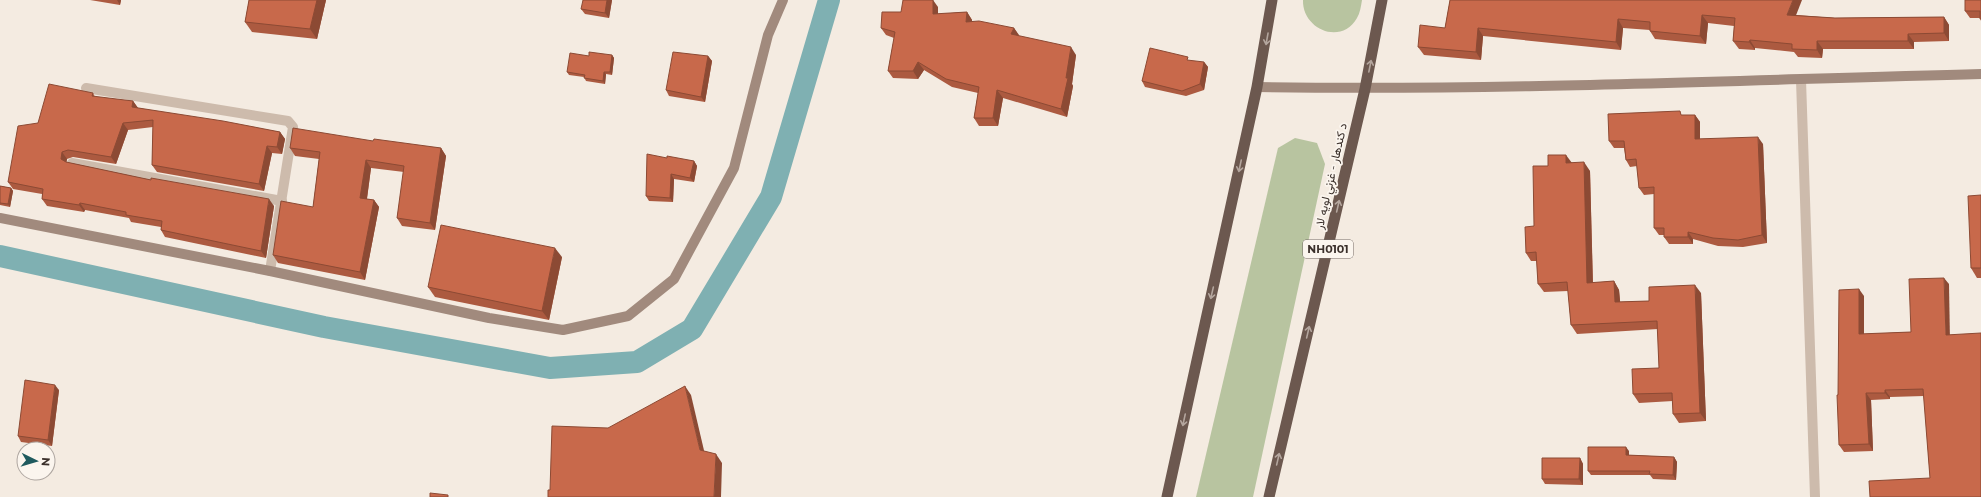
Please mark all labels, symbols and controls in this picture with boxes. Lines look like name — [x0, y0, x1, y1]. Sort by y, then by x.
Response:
one-way arrow — [1262, 32, 1270, 45]
one-way arrow — [1366, 59, 1374, 72]
street label: د کندهار - غزني لويه لار — [1311, 121, 1353, 232]
one-way arrow — [1236, 159, 1244, 172]
one-way arrow — [1334, 200, 1342, 213]
road number: NH0101 — [1303, 240, 1353, 258]
one-way arrow — [1208, 286, 1215, 299]
one-way arrow — [1304, 326, 1312, 339]
one-way arrow — [1179, 413, 1187, 426]
north arrow — [16, 441, 56, 481]
one-way arrow — [1275, 453, 1282, 466]
text: N — [39, 457, 53, 467]

